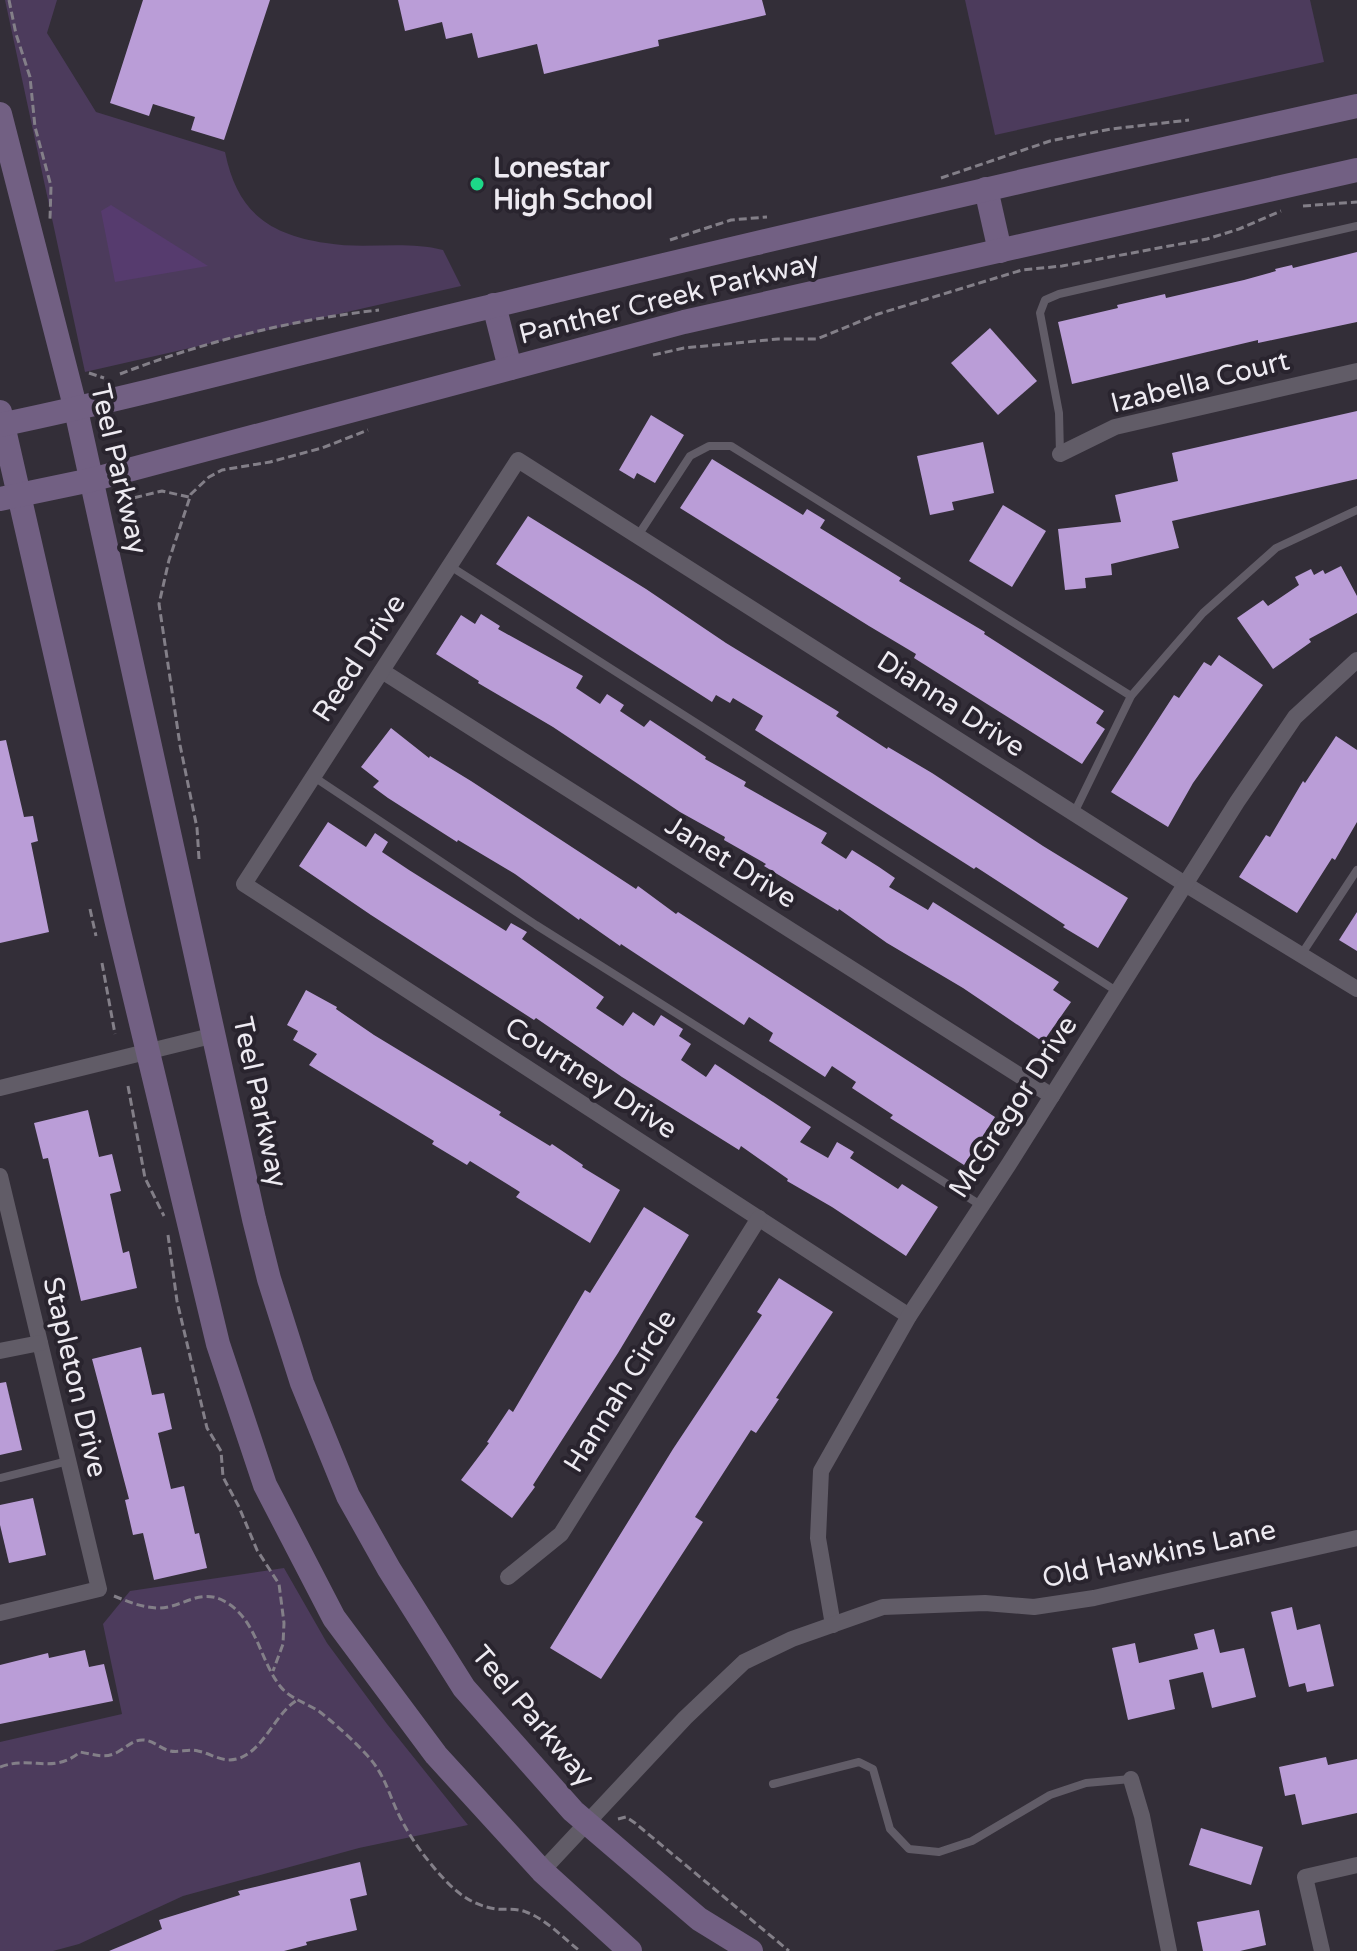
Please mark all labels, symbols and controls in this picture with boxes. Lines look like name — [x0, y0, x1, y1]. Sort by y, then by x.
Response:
place label: Lonestar High School — [493, 151, 653, 217]
marker: Lonestar High School — [468, 175, 486, 193]
street label: Panther Creek Parkway — [515, 244, 823, 352]
street label: Izabella Court — [1107, 343, 1293, 421]
street label: Teel Parkway — [83, 381, 155, 557]
street label: Reed Drive — [305, 588, 413, 728]
street label: Dianna Drive — [871, 644, 1031, 764]
street label: Janet Drive — [659, 808, 803, 916]
street label: Courtney Drive — [498, 1010, 684, 1146]
street label: McGregor Drive — [941, 1010, 1085, 1204]
street label: Teel Parkway — [225, 1014, 295, 1190]
street label: Stapleton Drive — [35, 1274, 115, 1480]
street label: Hannah Circle — [556, 1303, 684, 1479]
street label: Old Hawkins Lane — [1039, 1513, 1279, 1595]
street label: Teel Parkway — [464, 1639, 602, 1793]

